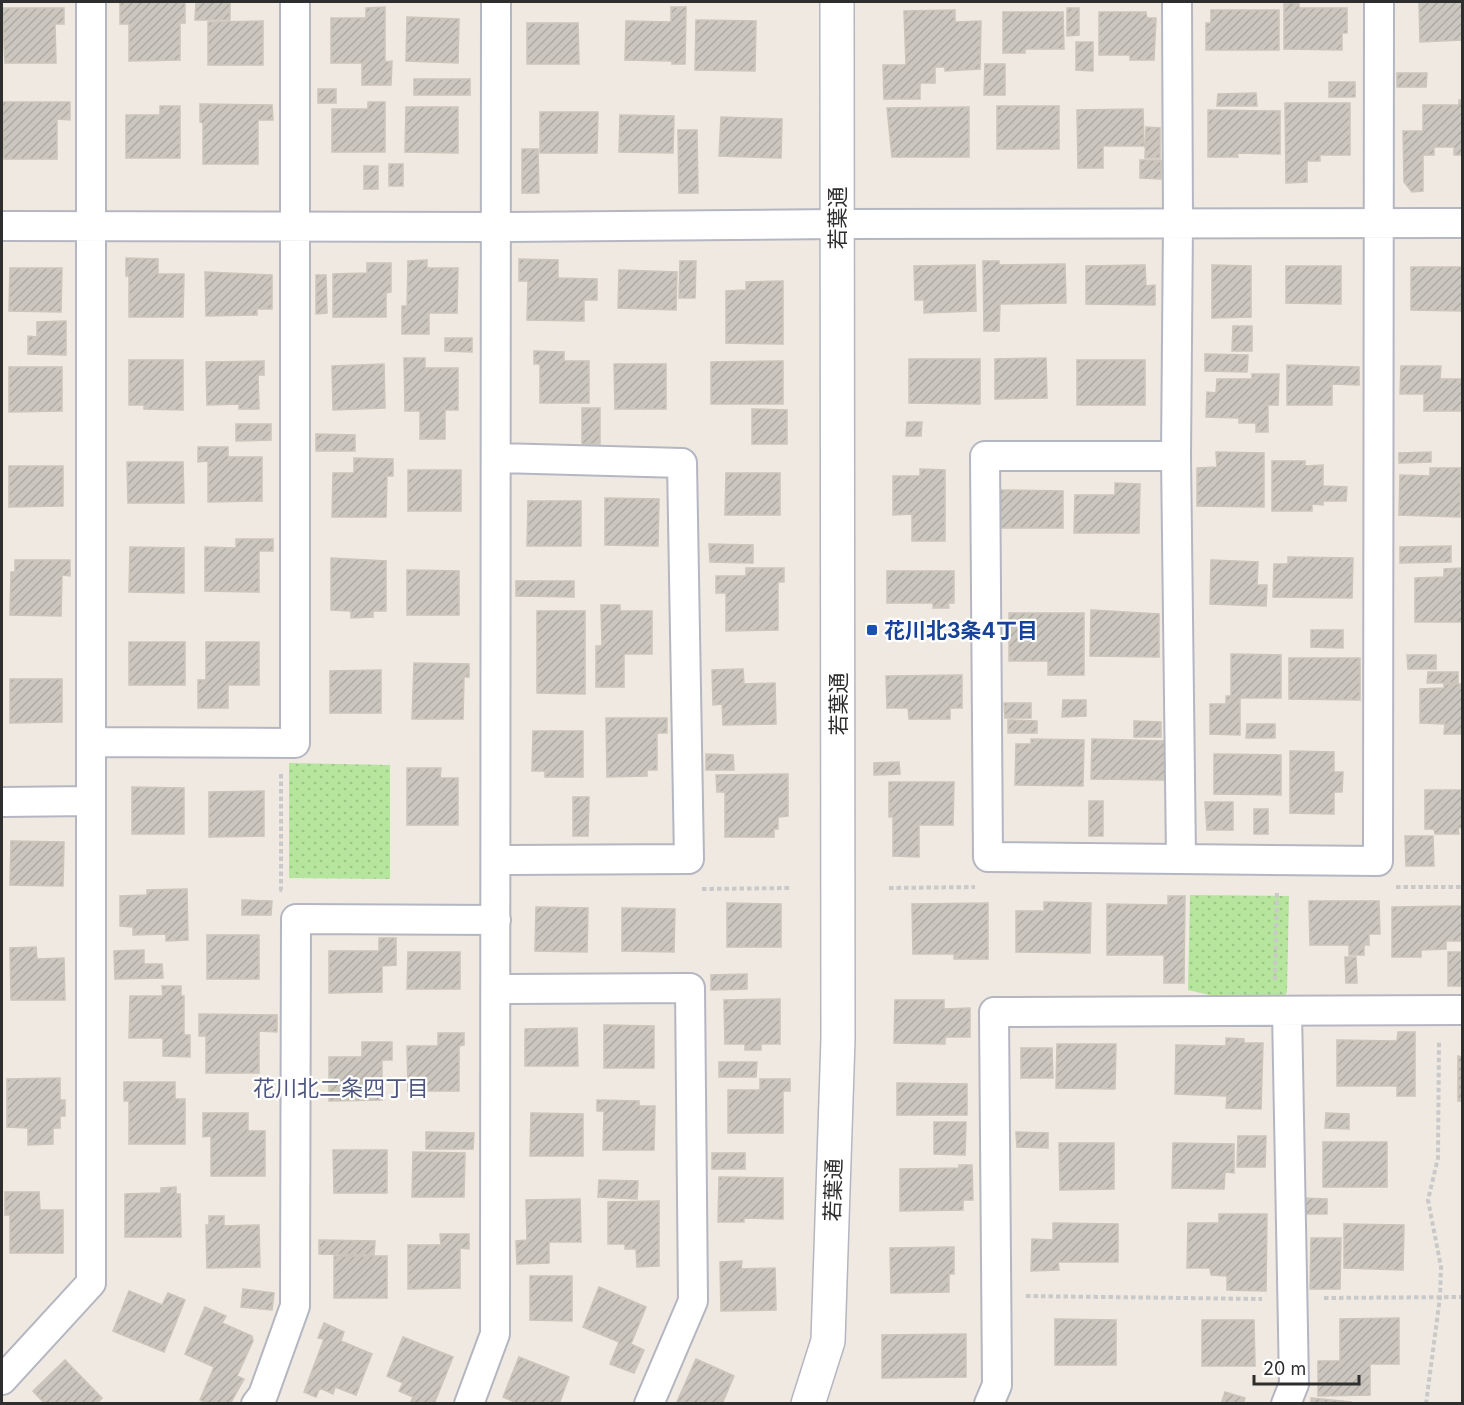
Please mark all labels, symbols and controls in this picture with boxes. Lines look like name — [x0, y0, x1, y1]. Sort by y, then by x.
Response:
street label: 若葉通 — [825, 187, 850, 250]
place label: 花川北3条4丁目 — [884, 618, 1038, 643]
marker: 花川北3条4丁目 — [865, 623, 879, 637]
street label: 若葉通 — [826, 673, 851, 736]
district label: 花川北二条四丁目 — [253, 1075, 429, 1101]
street label: 若葉通 — [819, 1158, 847, 1222]
scale bar — [1254, 1348, 1359, 1386]
text: 20 m — [1263, 1358, 1306, 1379]

